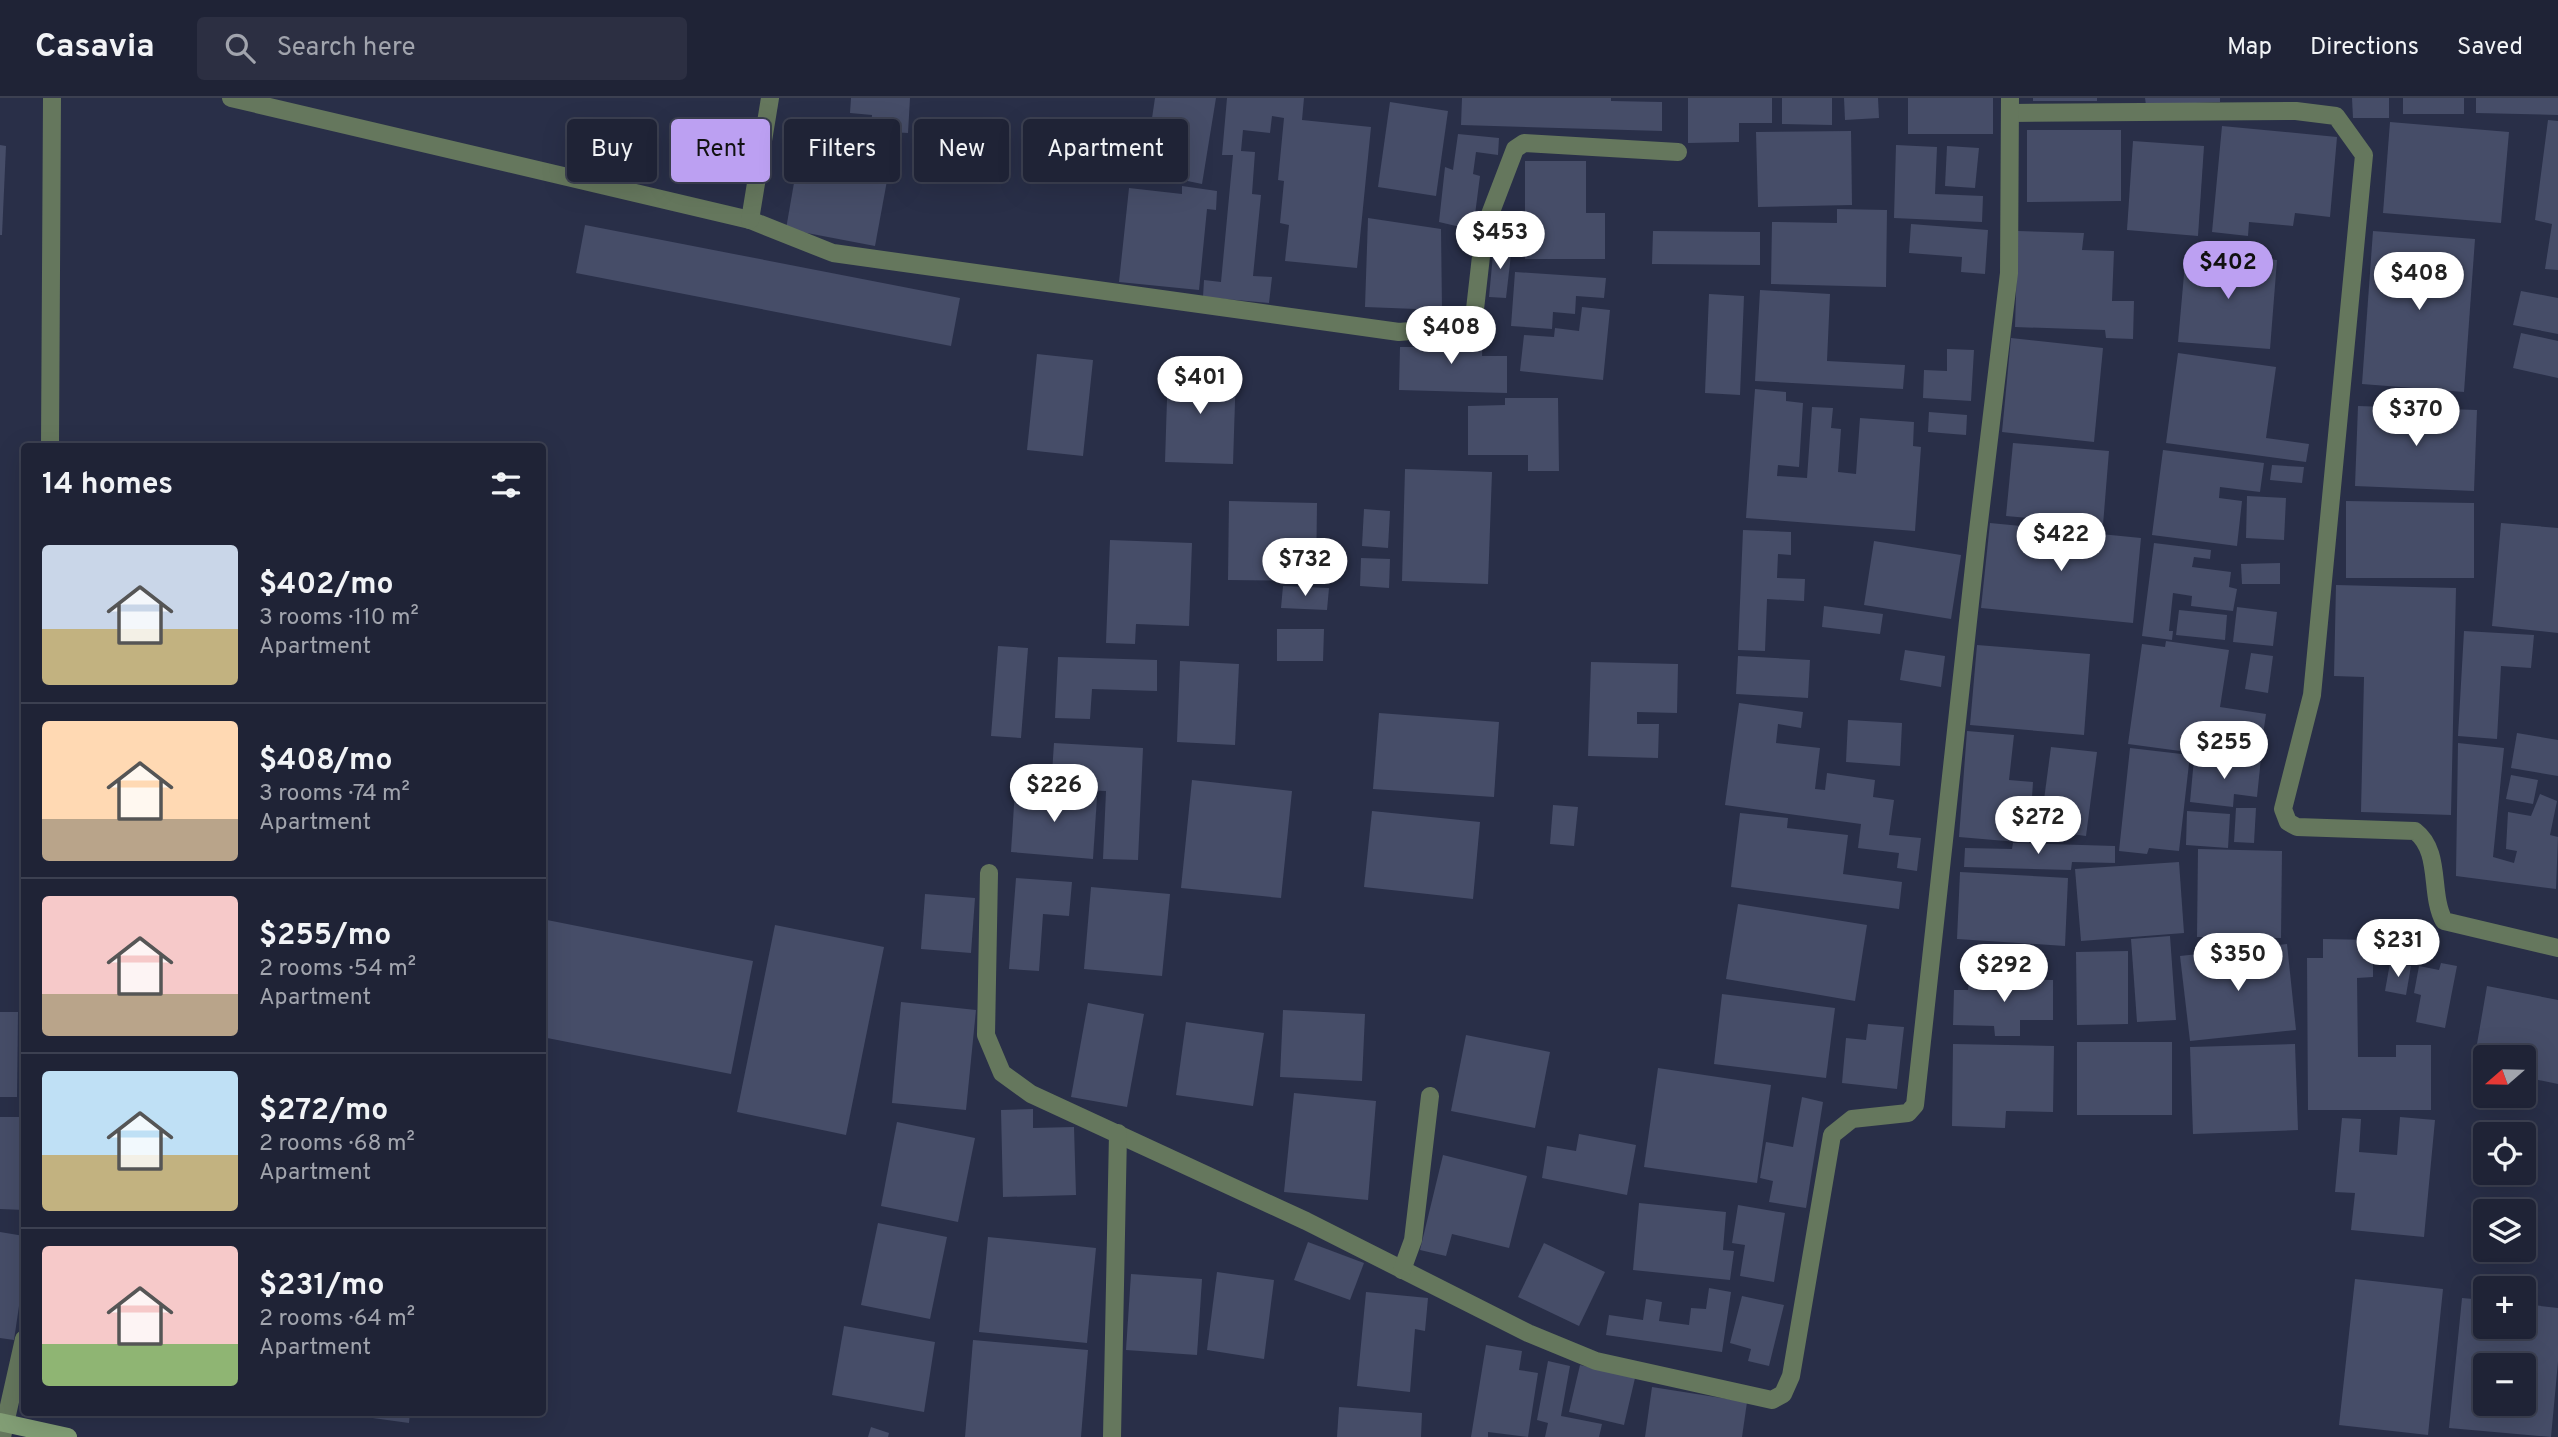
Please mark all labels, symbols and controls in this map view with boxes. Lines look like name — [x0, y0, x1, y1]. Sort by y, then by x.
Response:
search box — [197, 17, 687, 80]
text: Casavia — [35, 27, 155, 69]
icon: search — [221, 29, 259, 67]
text: Search here — [277, 32, 416, 65]
text: Map — [2227, 33, 2272, 63]
text: Directions — [2310, 33, 2419, 63]
text: Saved — [2457, 33, 2523, 63]
chip: Buy — [567, 119, 657, 182]
chip: Rent — [671, 119, 770, 182]
chip: Filters — [784, 119, 900, 182]
chip: New — [914, 119, 1009, 182]
chip: Apartment — [1023, 119, 1188, 182]
pin: $453 — [1459, 212, 1541, 271]
text: $453 — [1472, 219, 1528, 248]
pin: $402 — [2187, 242, 2269, 301]
text: $402 — [2199, 249, 2257, 278]
pin: $408 — [2378, 252, 2460, 312]
text: $408 — [2390, 260, 2448, 289]
pin: $408 — [1410, 306, 1492, 366]
text: $408 — [1422, 314, 1480, 343]
pin: $401 — [1159, 356, 1241, 416]
text: $401 — [1174, 364, 1226, 393]
pin: $370 — [2375, 388, 2457, 448]
text: $370 — [2389, 396, 2443, 425]
icon: filters — [487, 466, 525, 504]
text: 14 homes — [42, 467, 173, 504]
pin: $422 — [2020, 514, 2102, 573]
text: $422 — [2033, 521, 2089, 550]
pin: $732 — [1264, 538, 1346, 598]
text: $732 — [1278, 546, 1332, 575]
text: $402/mo — [259, 567, 394, 604]
icon: home — [98, 573, 182, 657]
text: 3 rooms · 110 m² — [259, 604, 419, 633]
text: Apartment — [259, 633, 371, 662]
pin: $255 — [2183, 722, 2265, 781]
text: $255 — [2196, 729, 2252, 758]
text: $408/mo — [259, 743, 393, 780]
icon: home — [98, 749, 182, 833]
pin: $226 — [1013, 764, 1095, 824]
text: $226 — [1026, 772, 1082, 801]
text: 3 rooms · 74 m² — [259, 780, 410, 809]
pin: $272 — [1997, 796, 2079, 856]
text: $272 — [2011, 804, 2065, 833]
text: Apartment — [259, 809, 371, 838]
text: $255/mo — [259, 918, 391, 955]
pin: $231 — [2357, 920, 2439, 979]
icon: home — [98, 924, 182, 1008]
text: $231 — [2373, 927, 2423, 956]
pin: $350 — [2197, 934, 2279, 993]
text: $350 — [2210, 941, 2266, 970]
pin: $292 — [1963, 944, 2045, 1004]
text: $292 — [1976, 952, 2032, 981]
text: 2 rooms · 54 m² — [259, 955, 416, 984]
text: Apartment — [259, 984, 371, 1013]
north arrow — [2473, 1045, 2536, 1108]
map controls — [2473, 1045, 2536, 1416]
text: $272/mo — [259, 1093, 388, 1130]
icon: home — [98, 1099, 182, 1183]
button: locate — [2473, 1122, 2536, 1185]
text: 2 rooms · 68 m² — [259, 1130, 415, 1159]
text: Apartment — [259, 1159, 371, 1188]
button: layers — [2473, 1199, 2536, 1262]
text: $231/mo — [259, 1268, 385, 1305]
icon: home — [98, 1274, 182, 1358]
button: + — [2473, 1276, 2536, 1339]
text: 2 rooms · 64 m² — [259, 1305, 415, 1334]
text: Apartment — [259, 1334, 371, 1363]
button: − — [2473, 1353, 2536, 1416]

